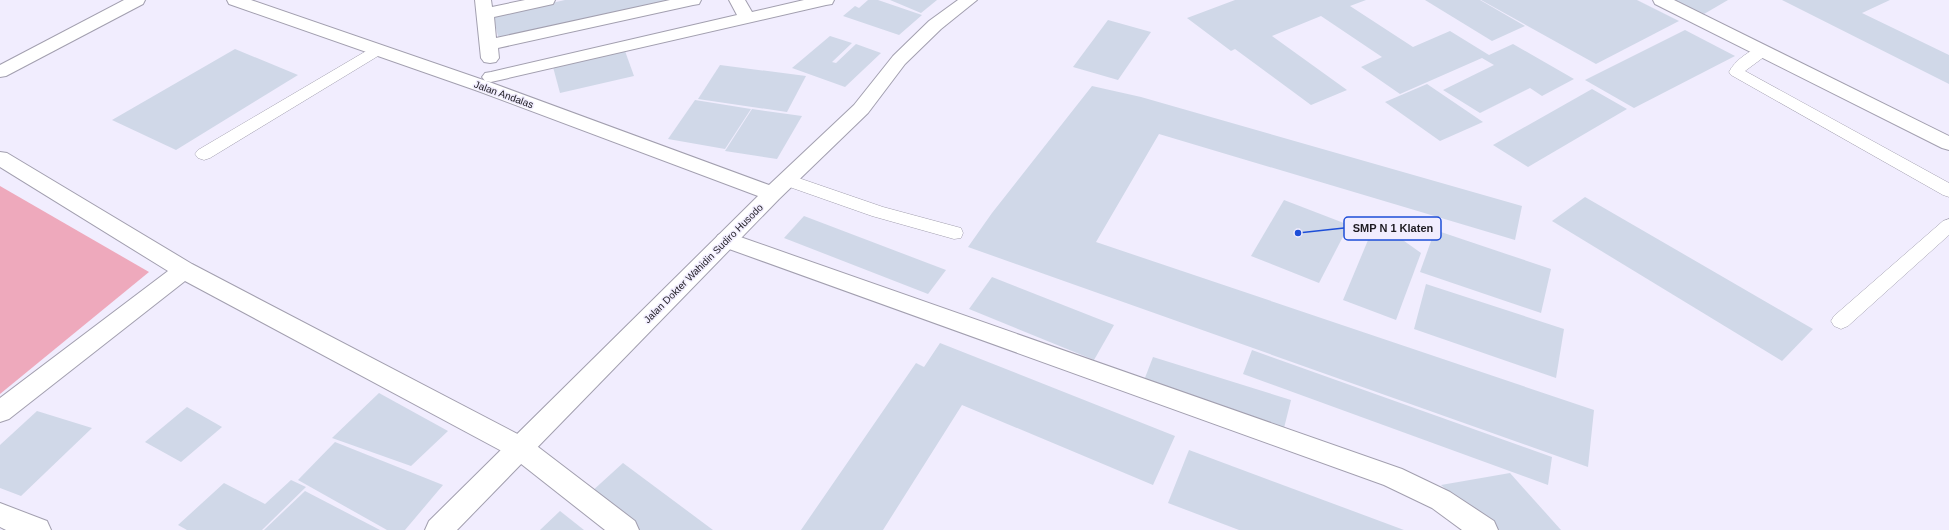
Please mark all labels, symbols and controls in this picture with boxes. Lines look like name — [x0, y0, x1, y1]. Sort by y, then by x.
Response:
street label: Jalan Andalas — [473, 79, 535, 110]
street label: Jalan Dokter Wahidin Sudiro Husodo — [642, 201, 765, 325]
callout: SMP N 1 Klaten — [1344, 217, 1441, 240]
text: SMP N 1 Klaten — [1353, 222, 1434, 234]

